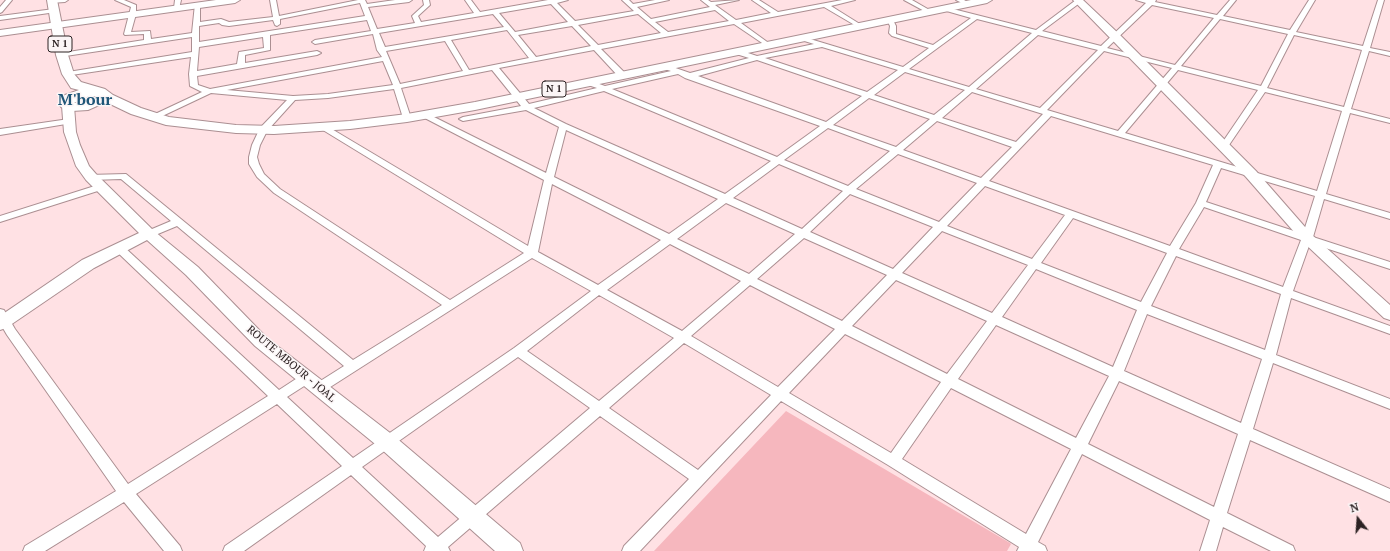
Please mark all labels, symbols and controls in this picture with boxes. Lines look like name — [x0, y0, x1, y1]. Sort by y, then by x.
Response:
road number: N 1 — [48, 36, 72, 52]
road number: N 1 — [542, 81, 566, 97]
district label: M'bour — [58, 90, 112, 110]
street label: ROUTE MBOUR - JOAL — [244, 323, 338, 405]
north arrow — [1338, 499, 1378, 539]
text: N — [1348, 500, 1361, 515]

